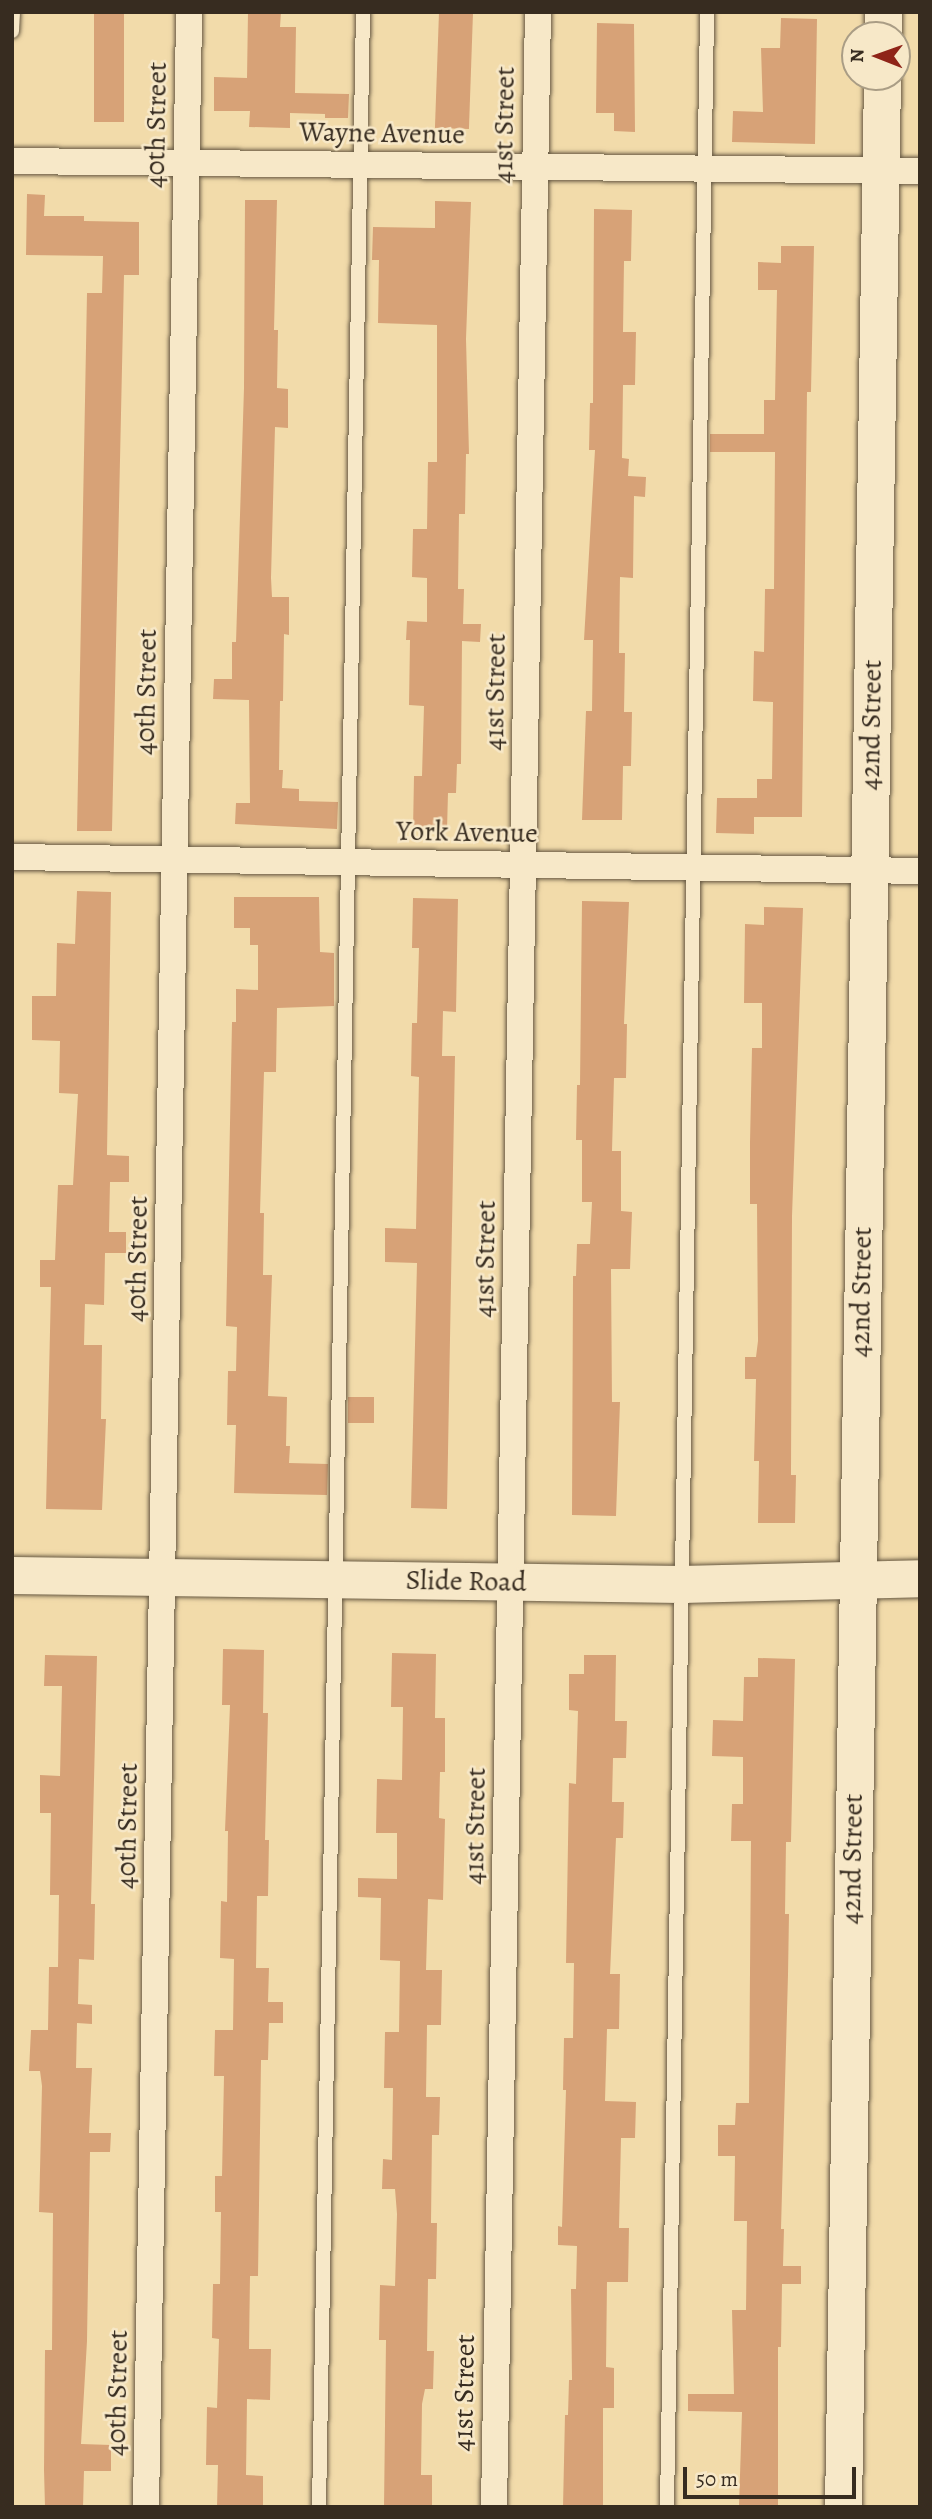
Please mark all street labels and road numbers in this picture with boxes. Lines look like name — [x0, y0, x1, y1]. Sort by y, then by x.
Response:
street label: 40th Street — [138, 62, 174, 188]
street label: 41st Street — [486, 66, 522, 184]
street label: Wayne Avenue — [299, 115, 465, 151]
street label: 40th Street — [128, 629, 164, 755]
street label: 41st Street — [477, 633, 513, 751]
street label: 42nd Street — [853, 659, 889, 791]
street label: York Avenue — [396, 814, 538, 850]
street label: 40th Street — [119, 1196, 155, 1322]
street label: 41st Street — [467, 1200, 503, 1318]
street label: 42nd Street — [843, 1226, 879, 1358]
street label: Slide Road — [405, 1563, 527, 1599]
street label: 40th Street — [109, 1763, 145, 1889]
street label: 41st Street — [457, 1767, 493, 1885]
street label: 42nd Street — [834, 1793, 870, 1925]
street label: 40th Street — [99, 2330, 135, 2456]
street label: 41st Street — [446, 2334, 482, 2452]

